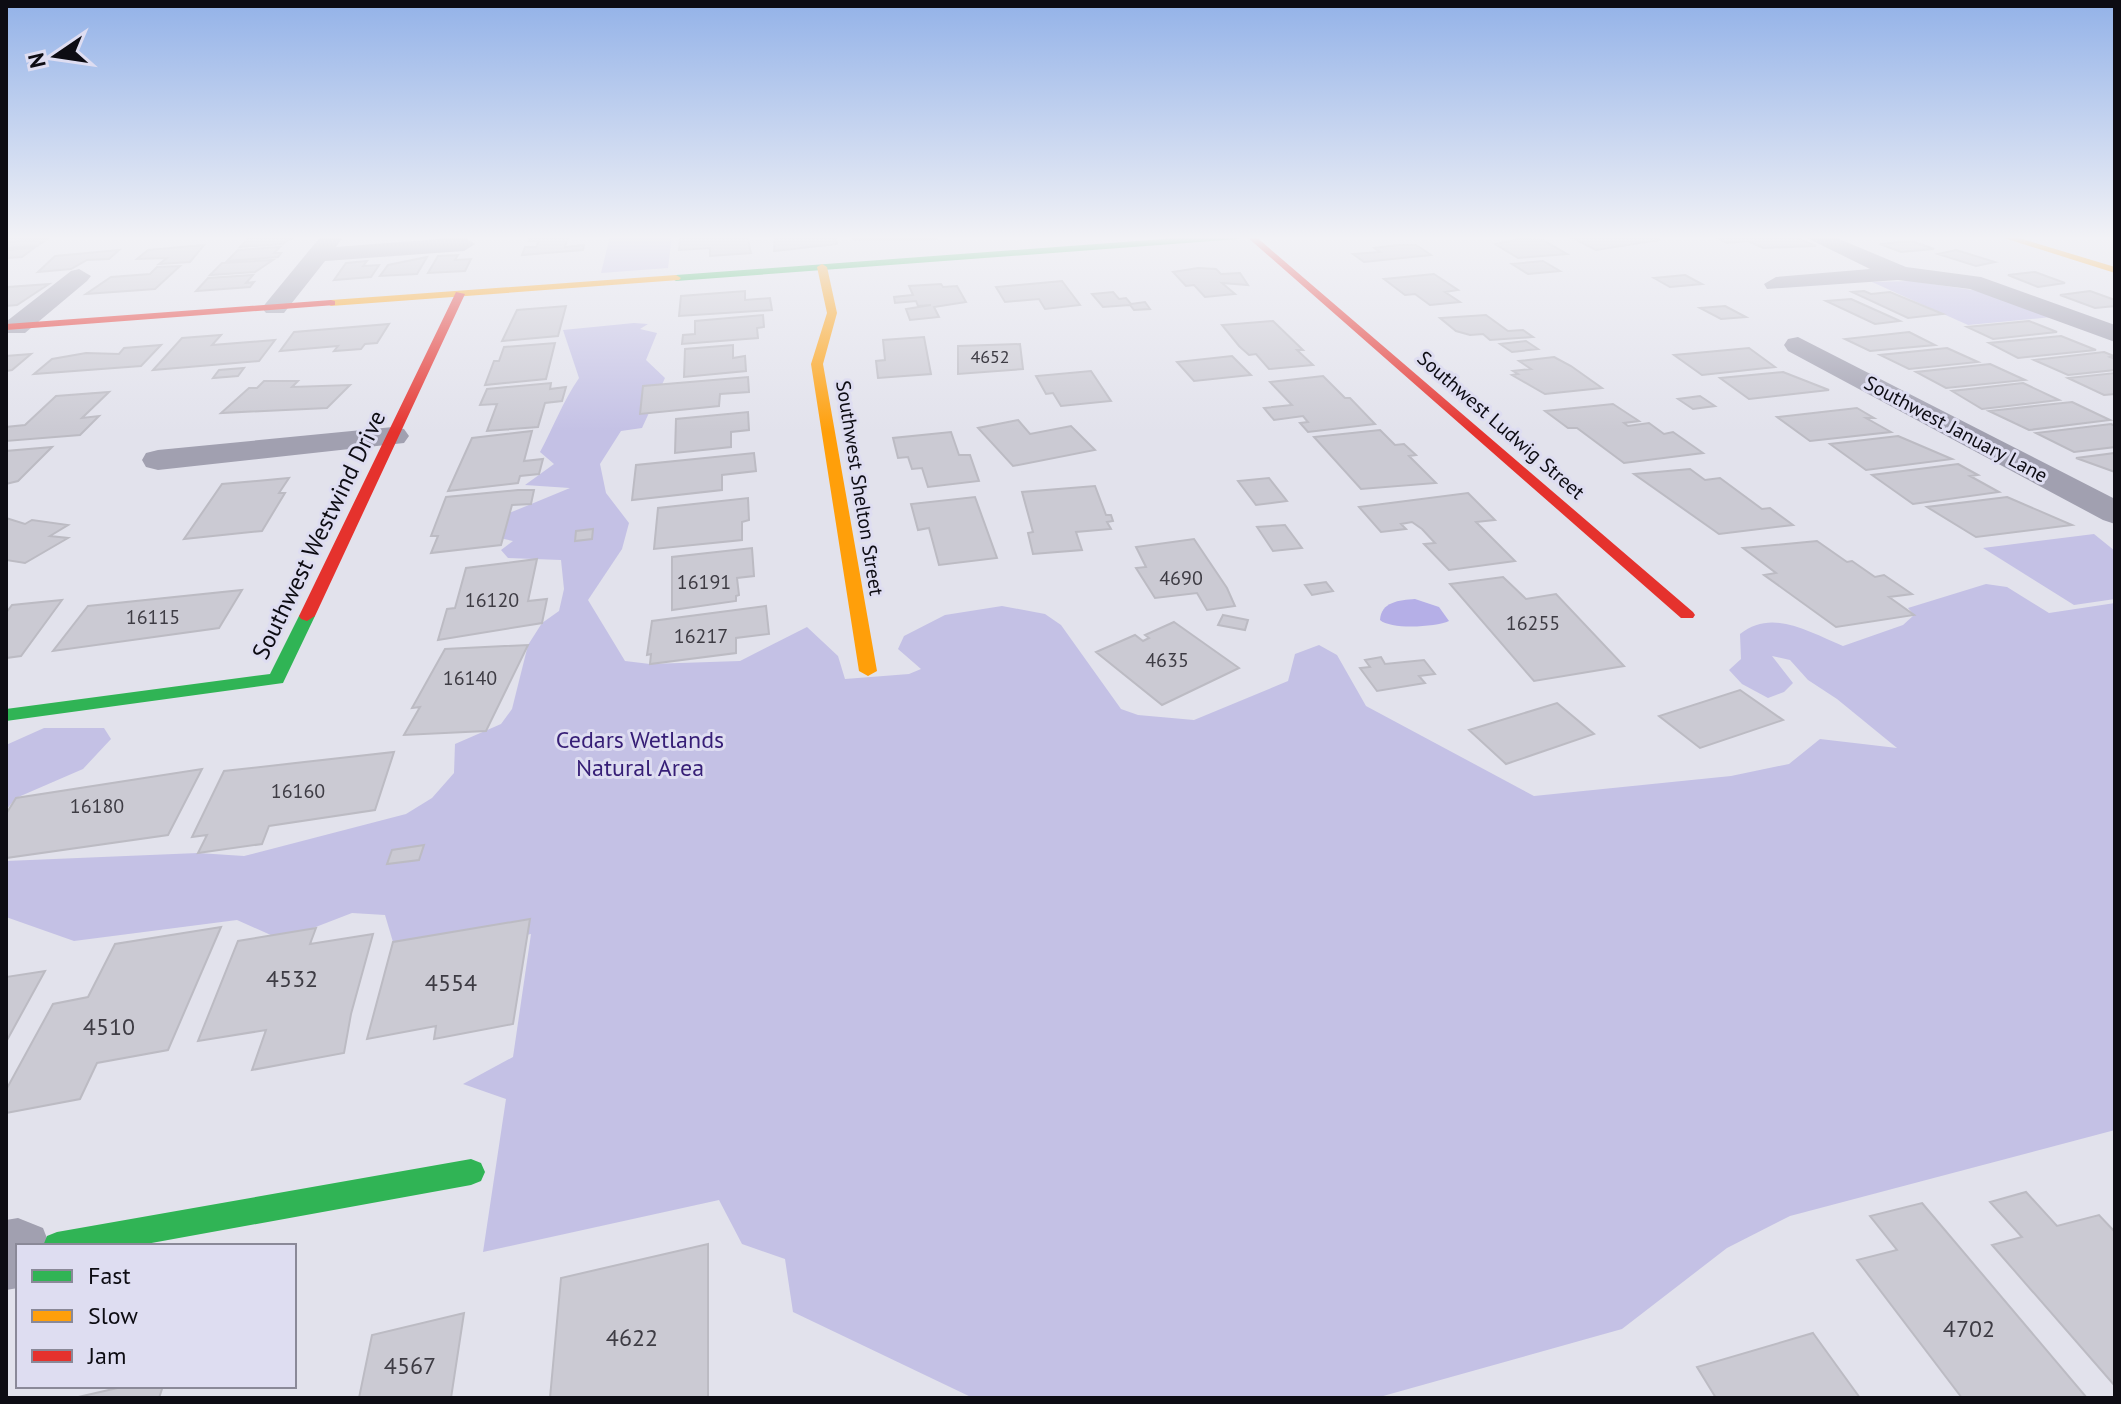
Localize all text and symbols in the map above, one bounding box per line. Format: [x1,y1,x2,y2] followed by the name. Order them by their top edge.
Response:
[16,16,96,96] north arrow
[21,50,52,71] text: N
[970,345,1010,368] house number: 4652
[1412,345,1590,505] street label: Southwest Ludwig Street
[1860,370,2052,488] street label: Southwest January Lane
[830,379,890,598] street label: Southwest Shelton Street
[245,405,392,664] street label: Southwest Westwind Drive
[1159,565,1203,591] house number: 4690
[677,569,731,595] house number: 16191
[465,587,519,613] house number: 16120
[126,604,180,630] house number: 16115
[1506,610,1560,636] house number: 16255
[674,623,728,649] house number: 16217
[1145,647,1189,673] house number: 4635
[443,665,497,691] house number: 16140
[556,724,724,783] park label: Cedars Wetlands Natural Area
[271,778,325,804] house number: 16160
[70,793,124,819] house number: 16180
[266,963,318,994] house number: 4532
[425,967,477,998] house number: 4554
[83,1011,135,1042] house number: 4510
[16,1244,296,1388] legend
[88,1260,131,1291] text: Fast
[88,1300,138,1331] text: Slow
[1943,1313,1995,1344] house number: 4702
[606,1322,658,1353] house number: 4622
[87,1340,126,1371] text: Jam
[384,1350,436,1381] house number: 4567

